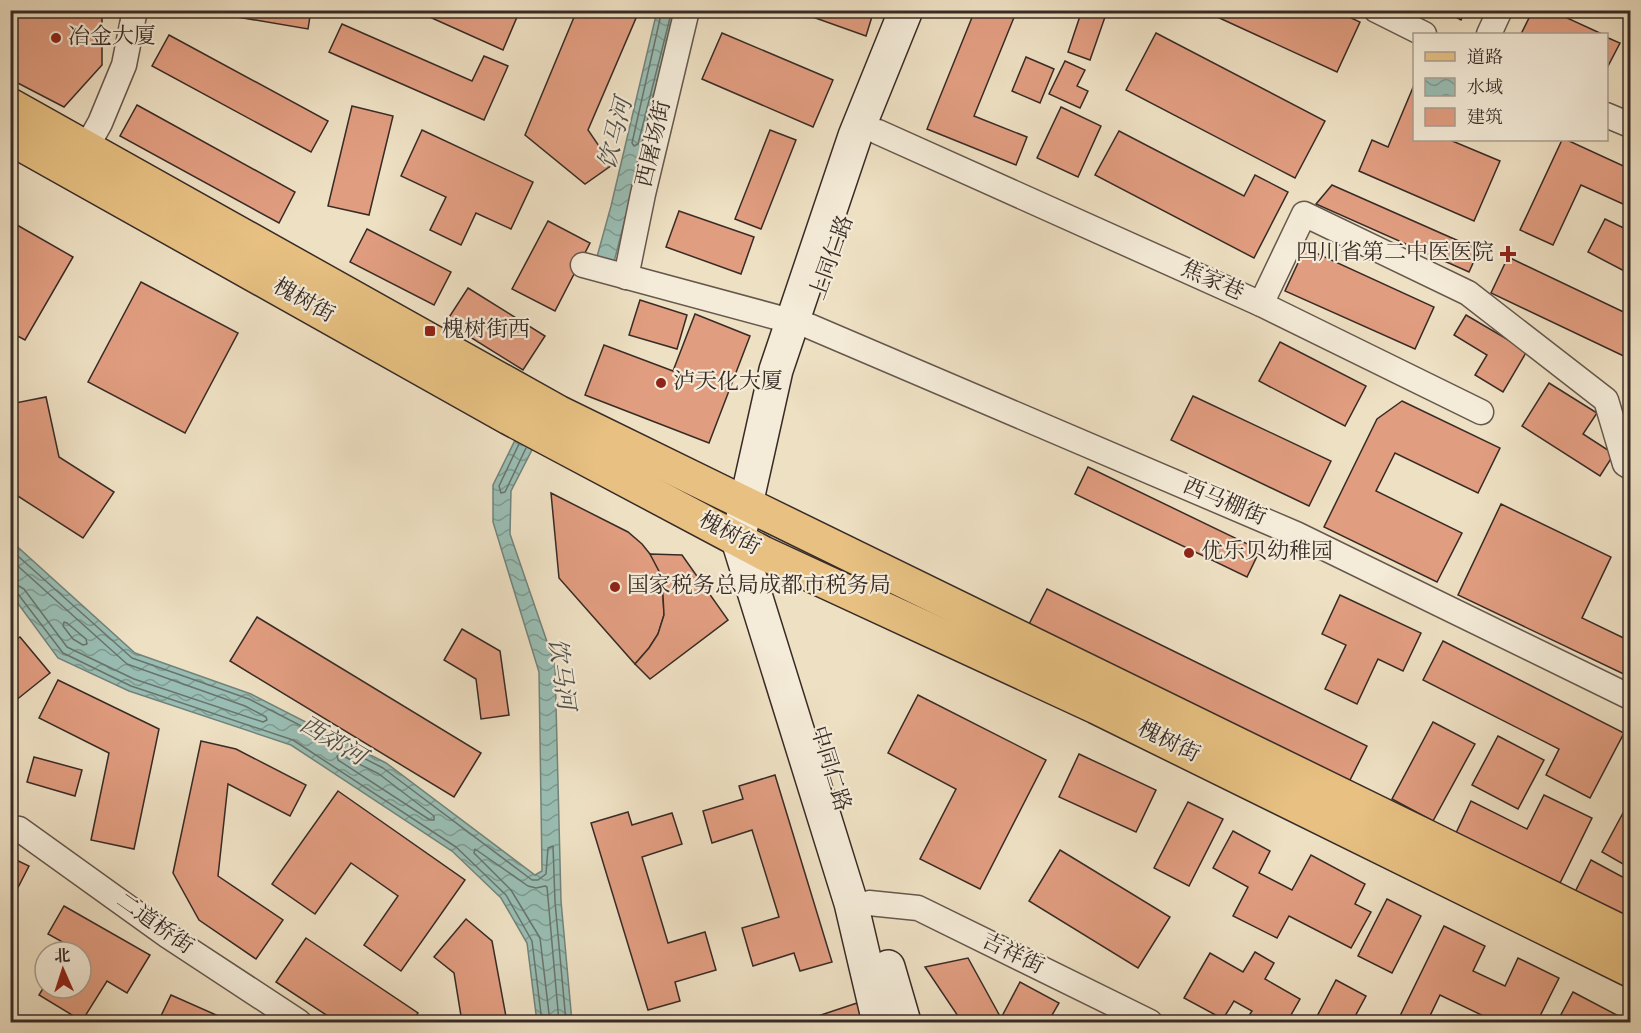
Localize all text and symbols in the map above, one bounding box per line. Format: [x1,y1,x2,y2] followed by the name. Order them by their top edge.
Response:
[68,22,156,54] place label: 冶金大厦
[49,31,63,45] marker: 冶金大厦
[1413,33,1608,141] legend
[1467,46,1503,72] text: 道路
[1467,76,1503,102] text: 水域
[592,91,643,173] water label: 饮马河
[630,98,680,190] street label: 西屠场街
[1467,106,1503,132] text: 建筑
[803,211,863,305] street label: 上同仁路
[1296,238,1494,270] place label: 四川省第二中医医院
[1499,245,1517,263] marker: 四川省第二中医医院
[1175,254,1249,310] street label: 焦家巷
[266,272,340,332] street label: 槐树街
[442,315,530,347] place label: 槐树街西
[423,324,437,338] marker: 槐树街西
[673,367,783,399] place label: 泸天化大厦
[654,376,668,390] marker: 泸天化大厦
[1177,471,1271,535] street label: 西马棚街
[692,505,766,565] street label: 槐树街
[1201,537,1333,569] place label: 优乐贝幼稚园
[1182,546,1196,560] marker: 优乐贝幼稚园
[627,571,891,603] place label: 国家税务总局成都市税务局
[608,580,622,594] marker: 国家税务总局成都市税务局
[538,636,582,716] water label: 饮马河
[292,709,375,777] water label: 西郊河
[1131,714,1205,772] street label: 槐树街
[801,722,857,816] street label: 中同仁路
[109,887,199,963] street label: 二道桥街
[975,926,1049,984] street label: 吉祥街
[33,940,93,1000] north arrow
[54,946,71,969] text: 北

